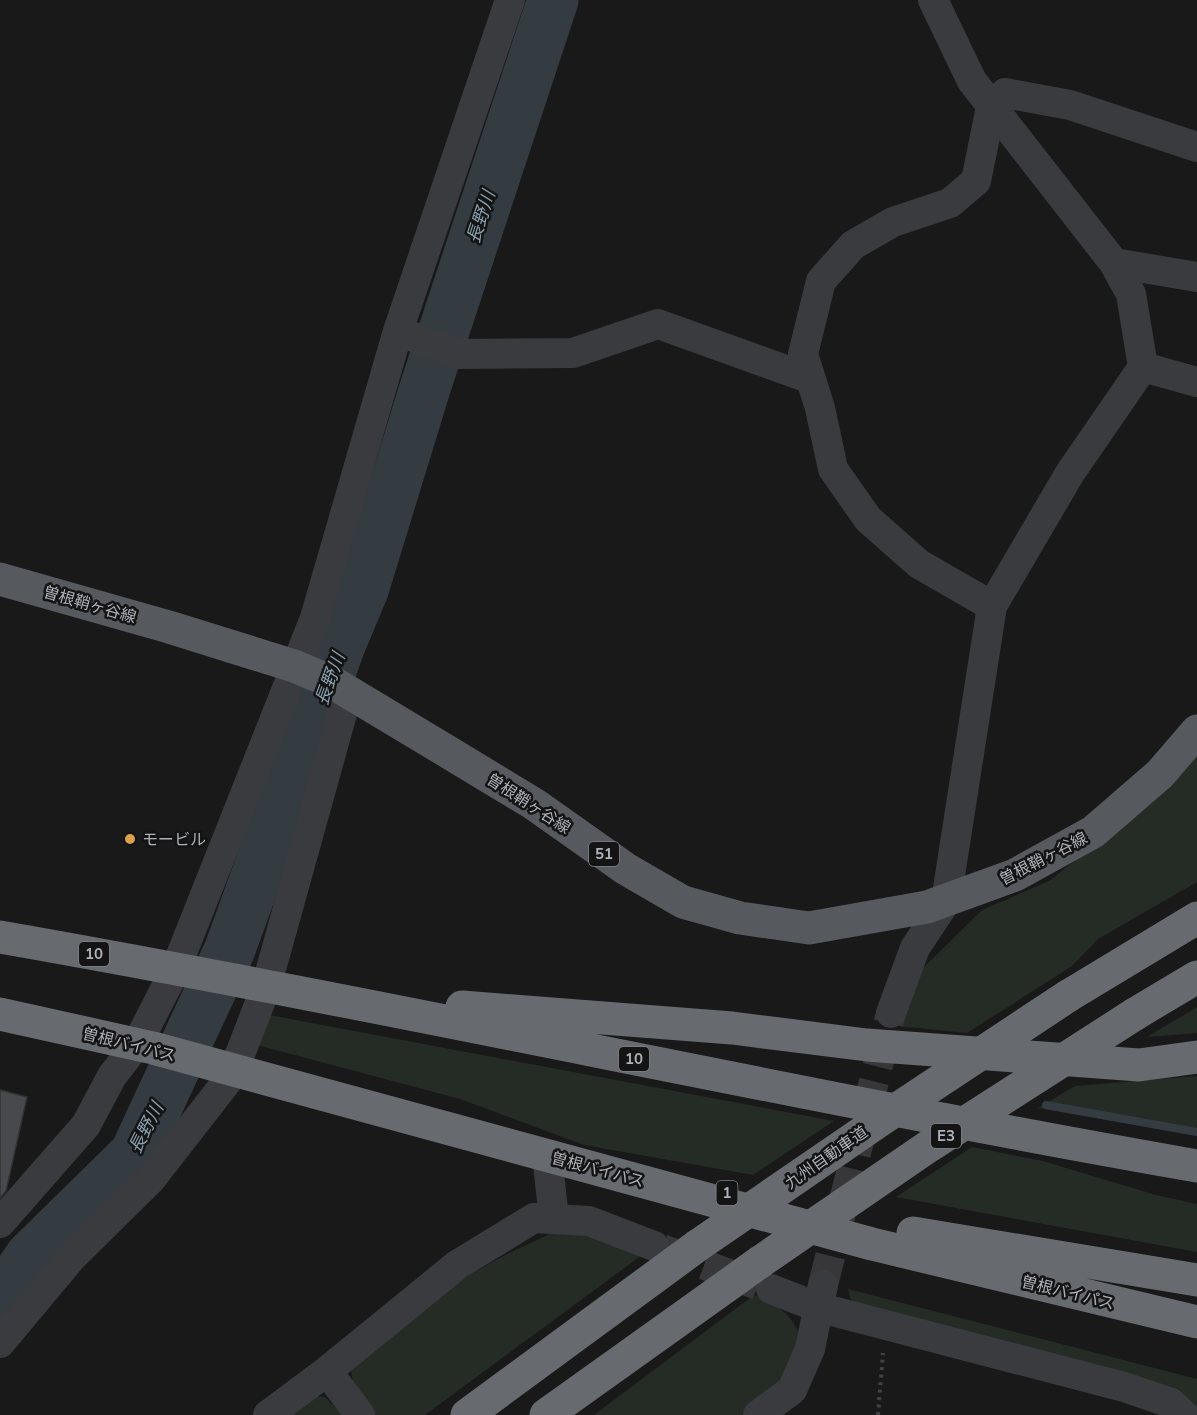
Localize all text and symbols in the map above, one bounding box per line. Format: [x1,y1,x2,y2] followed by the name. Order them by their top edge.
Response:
[461,186,501,246] water label: 長野川
[41,581,139,629] street label: 曽根鞘ヶ谷線
[309,648,351,708] water label: 長野川
[482,768,575,839] street label: 曽根鞘ヶ谷線
[996,827,1091,890] street label: 曽根鞘ヶ谷線
[142,829,206,851] place label: モービル
[123,832,137,846] marker: モービル
[589,842,619,866] road number: 51
[79,942,109,966] road number: 10
[80,1023,178,1067] street label: 曽根バイパス
[619,1047,649,1071] road number: 10
[123,1097,170,1158] water label: 長野川
[781,1121,872,1194] street label: 九州自動車道
[931,1124,961,1148] road number: E3
[549,1147,647,1193] street label: 曽根バイパス
[716,1181,738,1205] road number: 1
[1019,1271,1117,1315] street label: 曽根バイパス

